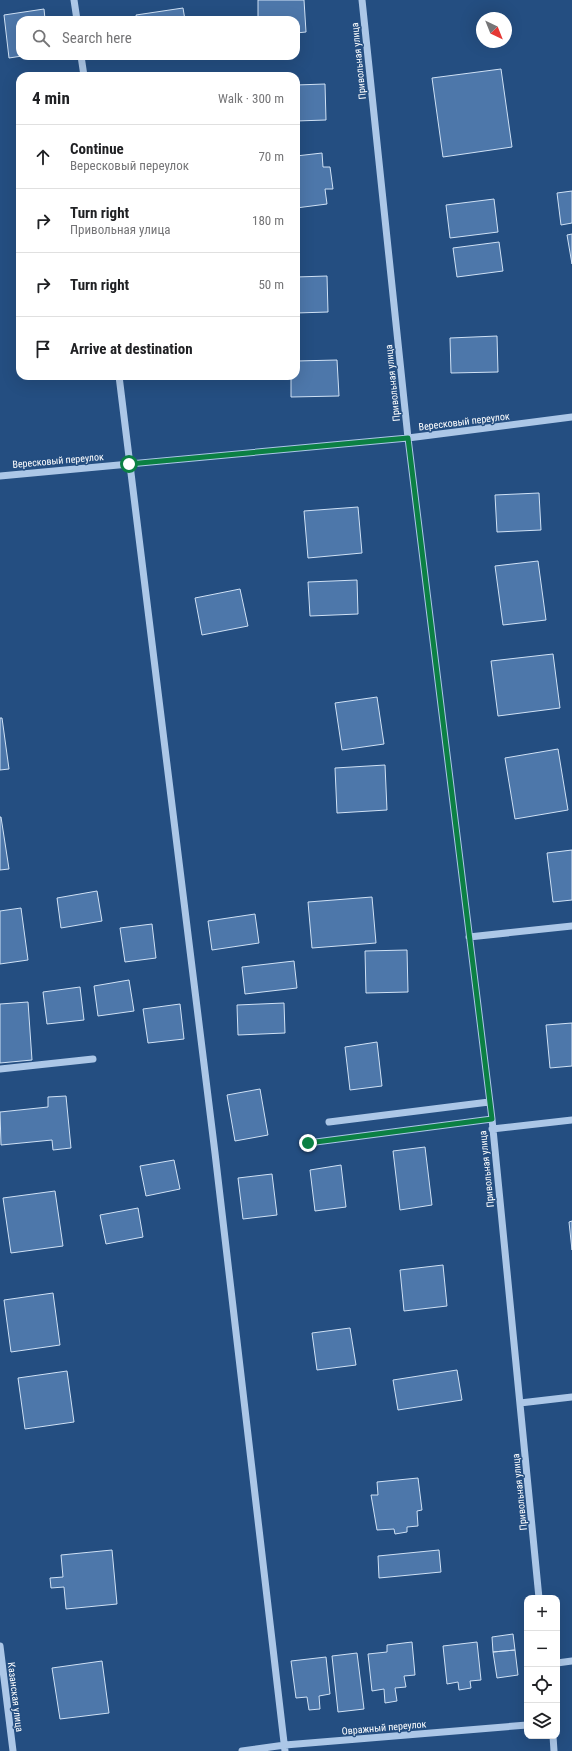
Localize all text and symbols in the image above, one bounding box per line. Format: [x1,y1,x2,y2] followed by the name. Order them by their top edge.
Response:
[476,12,512,48] north arrow
[16,16,300,60] search box
[349,22,368,100] street label: Привольная улица
[30,27,52,49] icon: search
[62,29,132,47] text: Search here
[32,88,70,108] text: 4 min
[218,91,284,106] text: Walk · 300 m
[70,140,124,158] text: Continue
[32,146,54,168] icon: ahead
[258,149,284,164] text: 70 m
[70,158,189,173] text: Вересковый переулок
[70,204,129,222] text: Turn right
[32,210,54,232] icon: right
[252,213,284,228] text: 180 m
[70,222,170,237] text: Привольная улица
[32,274,54,296] icon: right
[70,276,129,294] text: Turn right
[258,277,284,292] text: 50 m
[32,338,54,360] icon: arrive
[70,340,193,358] text: Arrive at destination
[383,344,402,422] street label: Привольная улица
[418,410,510,433] street label: Вересковый переулок
[12,451,104,470] street label: Вересковый переулок
[120,455,138,473] route start
[477,1130,496,1208] street label: Привольная улица
[299,1134,317,1152] route end
[510,1453,529,1531] street label: Привольная улица
[524,1595,560,1739] map controls
[524,1595,560,1631] button: +
[524,1631,560,1667] button: −
[6,1662,25,1733] street label: Казанская улица
[524,1667,560,1703] button: locate
[524,1703,560,1739] button: layers
[341,1718,427,1737] street label: Овражный переулок

